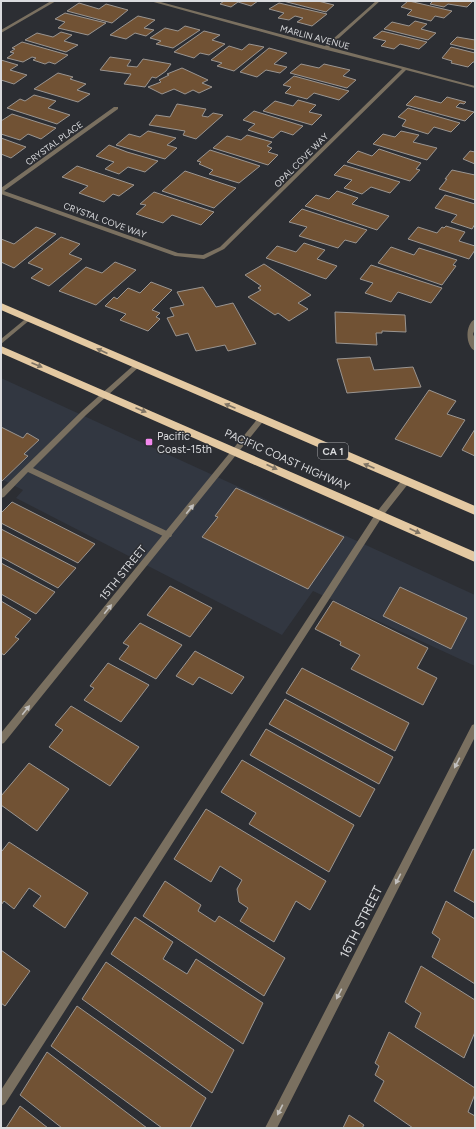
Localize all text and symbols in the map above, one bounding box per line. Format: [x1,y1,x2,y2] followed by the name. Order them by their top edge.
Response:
[279,22,351,52] street label: MARLIN AVENUE
[23,119,85,167] street label: CRYSTAL PLACE
[272,130,331,189] street label: OPAL COVE WAY
[62,200,148,240] street label: CRYSTAL COVE WAY
[95,347,107,353] one-way arrow
[31,362,43,368] one-way arrow
[224,403,235,409] one-way arrow
[136,407,147,413] one-way arrow
[222,426,352,494] street label: PACIFIC COAST HIGHWAY
[157,430,212,456] place label: Pacific Coast-15th
[144,437,154,447] marker: Pacific Coast-15th
[318,443,348,459] road number: CA 1
[363,463,375,469] one-way arrow
[267,464,278,470] one-way arrow
[186,503,194,514] one-way arrow
[409,528,420,534] one-way arrow
[97,543,149,603] street label: 15TH STREET
[103,604,112,615] one-way arrow
[21,705,30,715] one-way arrow
[454,757,460,768] one-way arrow
[395,873,401,884] one-way arrow
[336,883,386,960] street label: 16TH STREET
[336,989,342,1000] one-way arrow
[277,1104,283,1116] one-way arrow

